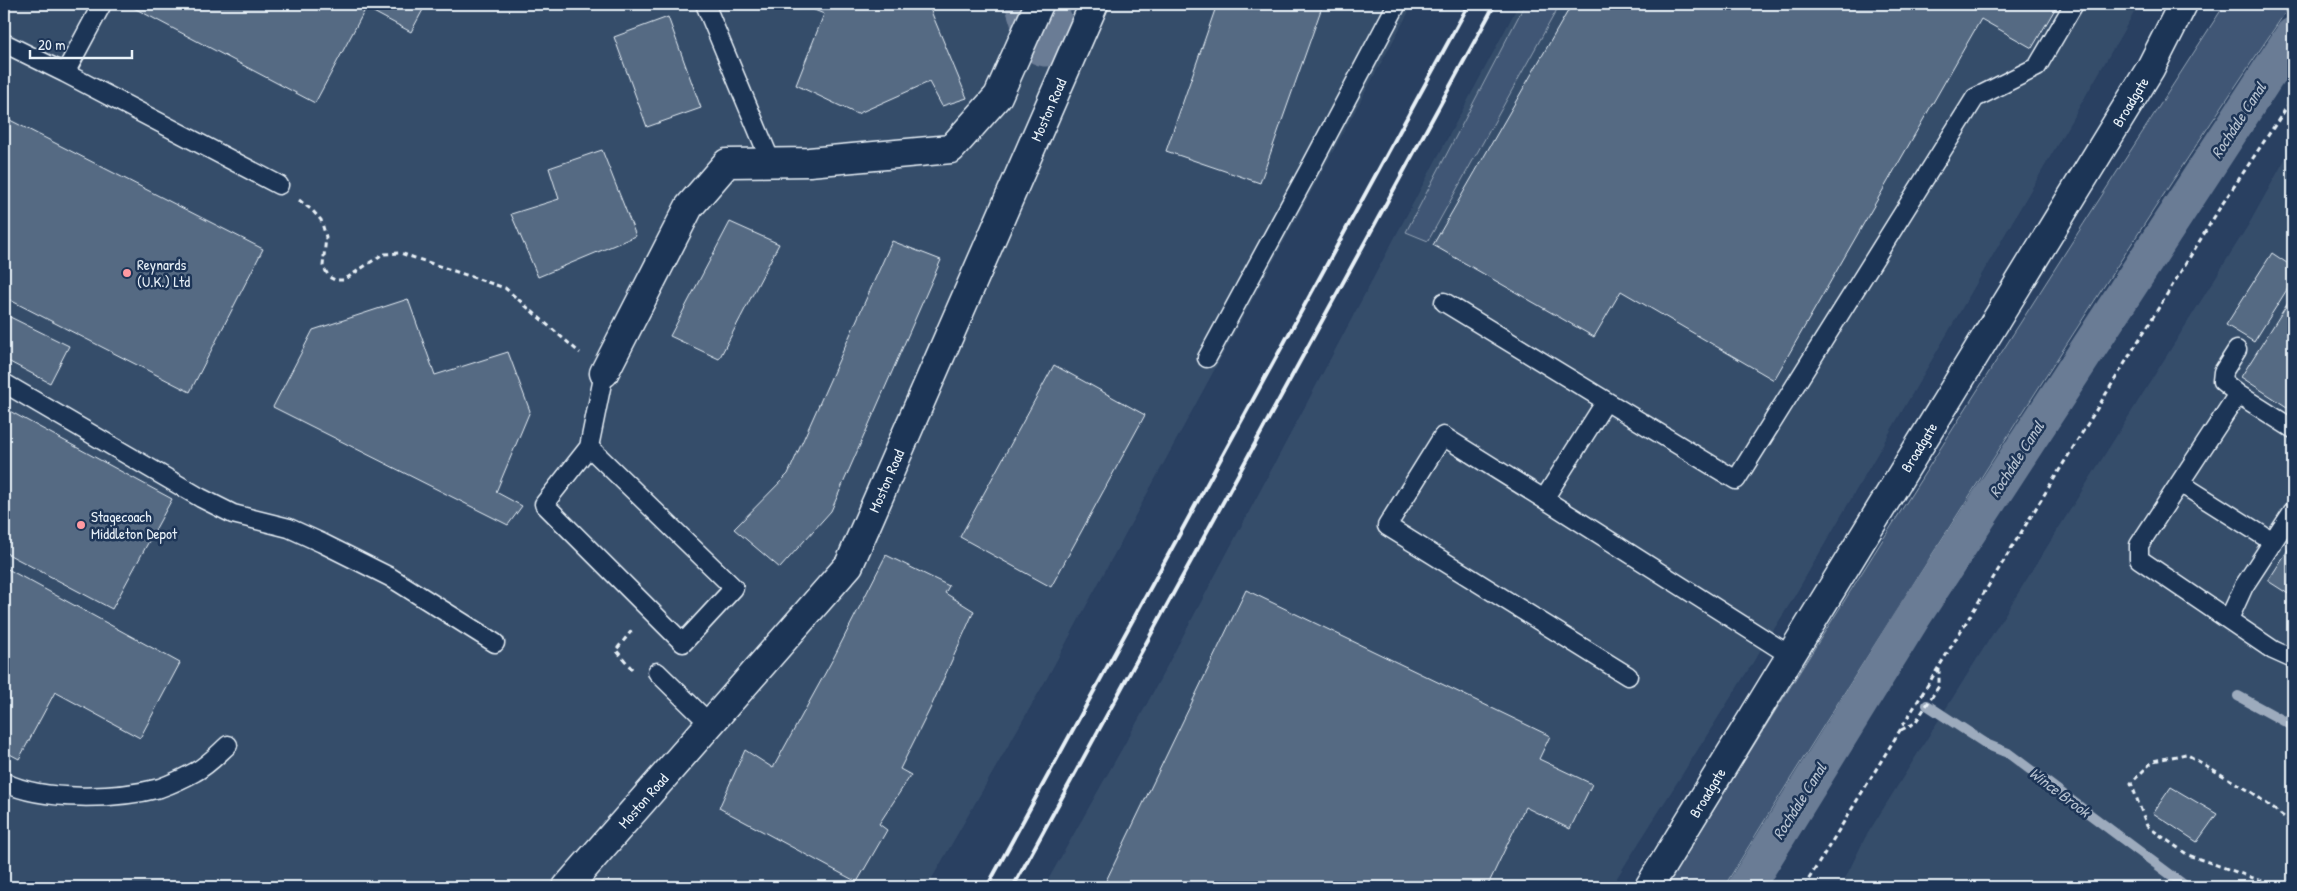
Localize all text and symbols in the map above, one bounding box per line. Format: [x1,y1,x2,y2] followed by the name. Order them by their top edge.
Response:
[30,28,132,60] scale bar
[38,34,65,55] text: 20 m
[2107,73,2153,131] street label: Broadgate
[1025,75,1071,144] street label: Moston Road
[2205,77,2271,162] water label: Rochdale Canal
[137,254,190,292] place label: Reynards (U.K.) Ltd
[121,267,133,279] marker: Reynards (U.K.) Ltd
[1983,416,2049,501] water label: Rochdale Canal
[1895,418,1942,476] street label: Broadgate
[863,446,909,516] street label: Moston Road
[91,506,178,544] place label: Stagecoach Middleton Depot
[75,519,87,531] marker: Stagecoach Middleton Depot
[1767,758,1832,843] water label: Rochdale Canal
[2025,762,2096,823] water label: Wince Brook
[1684,763,1730,821] street label: Broadgate
[613,768,673,833] street label: Moston Road

